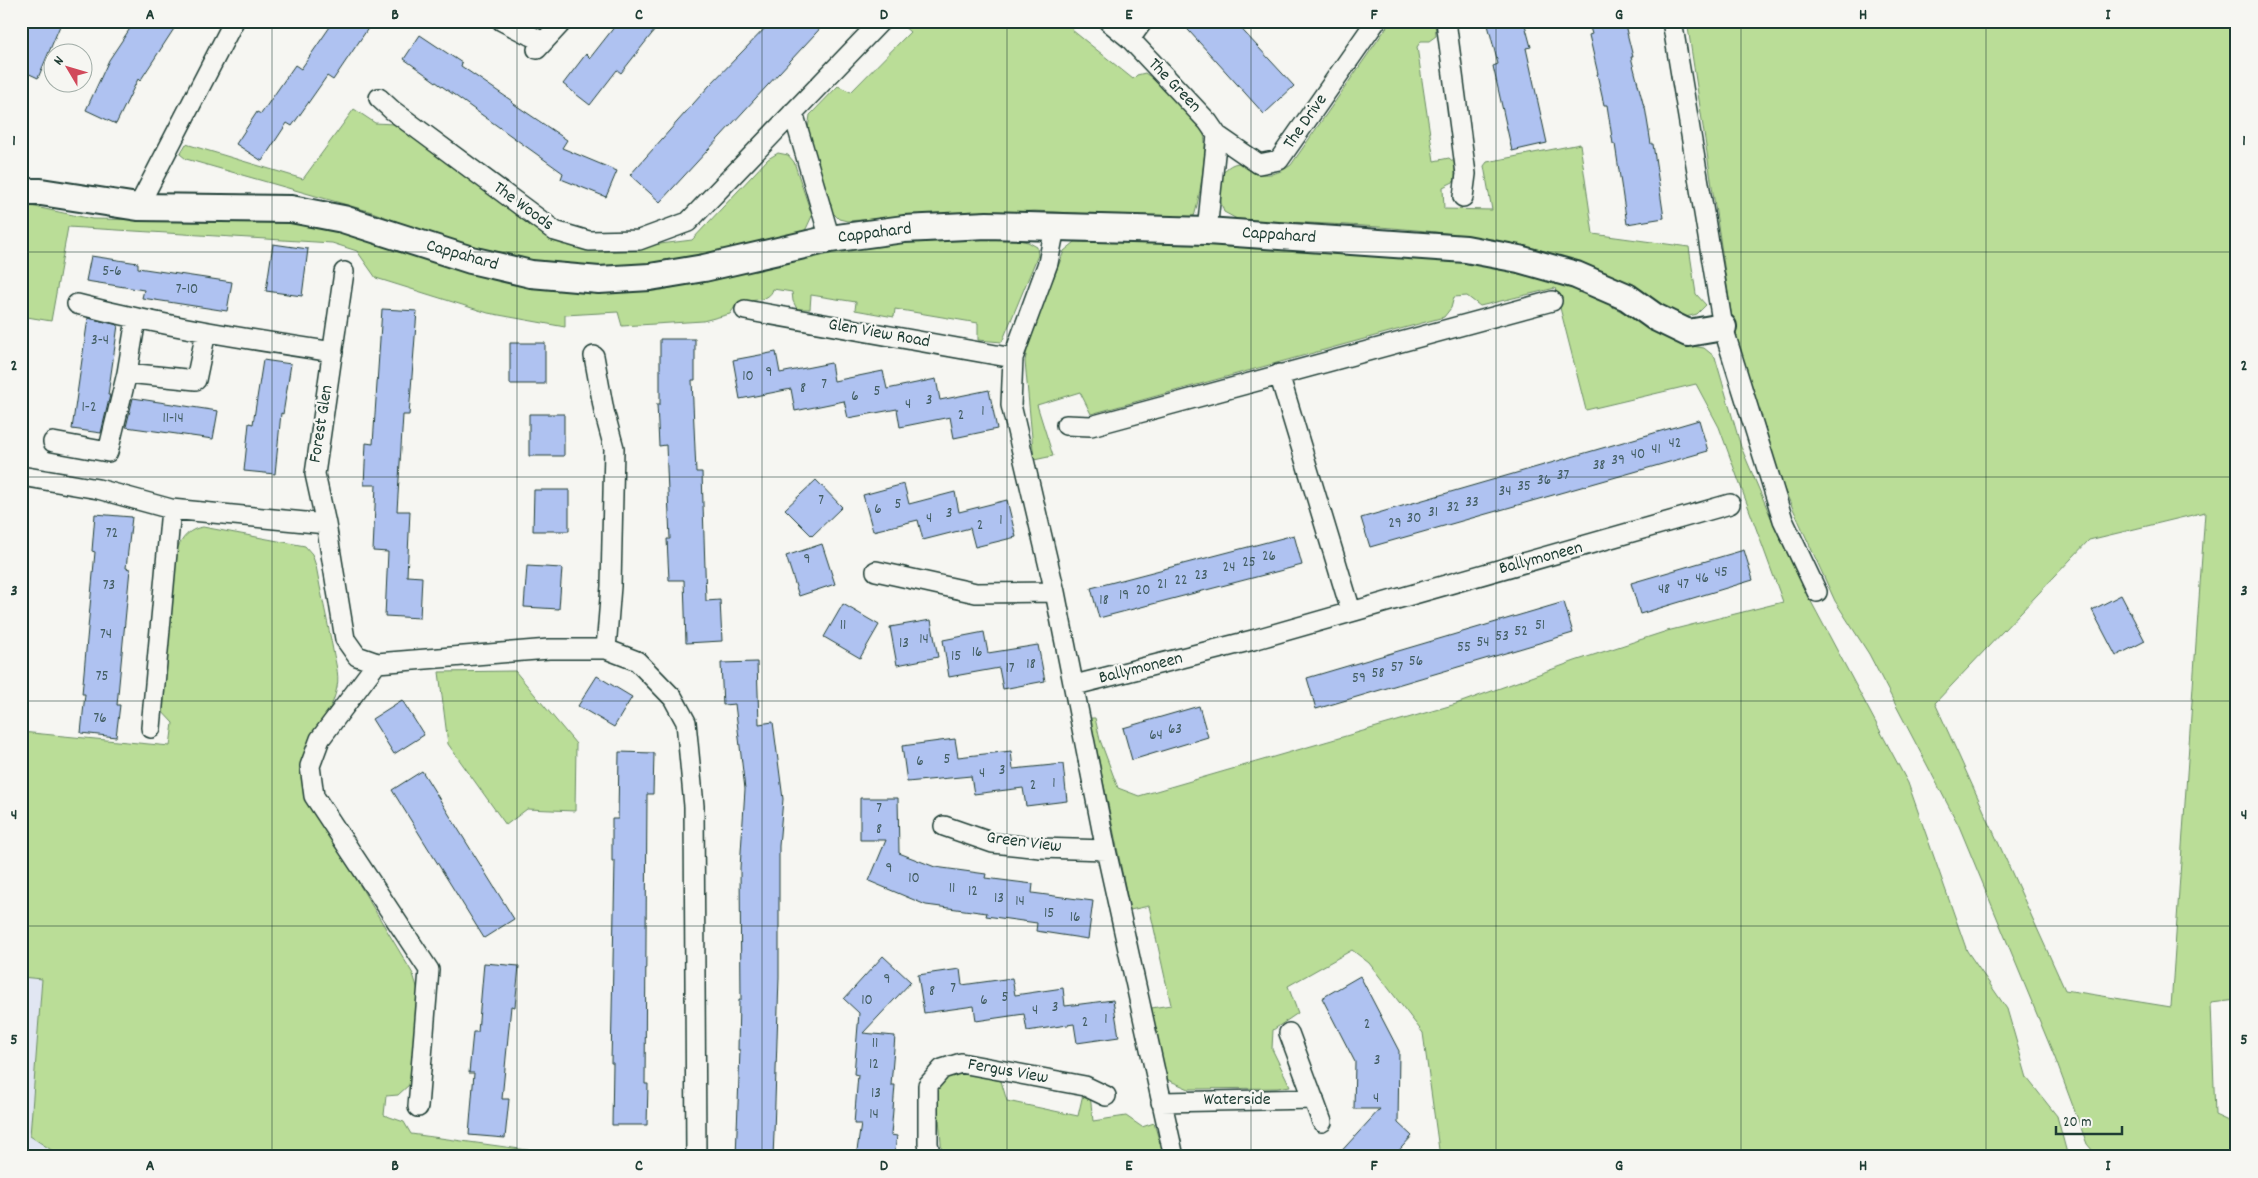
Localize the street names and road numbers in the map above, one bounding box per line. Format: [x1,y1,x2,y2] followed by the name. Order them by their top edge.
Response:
[1142,53,1206,119] street label: The Green
[1278,89,1334,155] street label: The Drive
[487,176,559,238] street label: The Woods
[837,217,913,251] street label: Cappahard
[1241,221,1317,251] street label: Cappahard
[423,234,501,278] street label: Cappahard
[826,313,932,355] street label: Glen View Road
[304,383,340,465] street label: Forest Glen
[1496,536,1586,582] street label: Ballymoneen
[1096,647,1186,691] street label: Ballymoneen
[985,826,1063,860] street label: Green View
[966,1053,1050,1091] street label: Fergus View
[1203,1088,1271,1113] street label: Waterside

